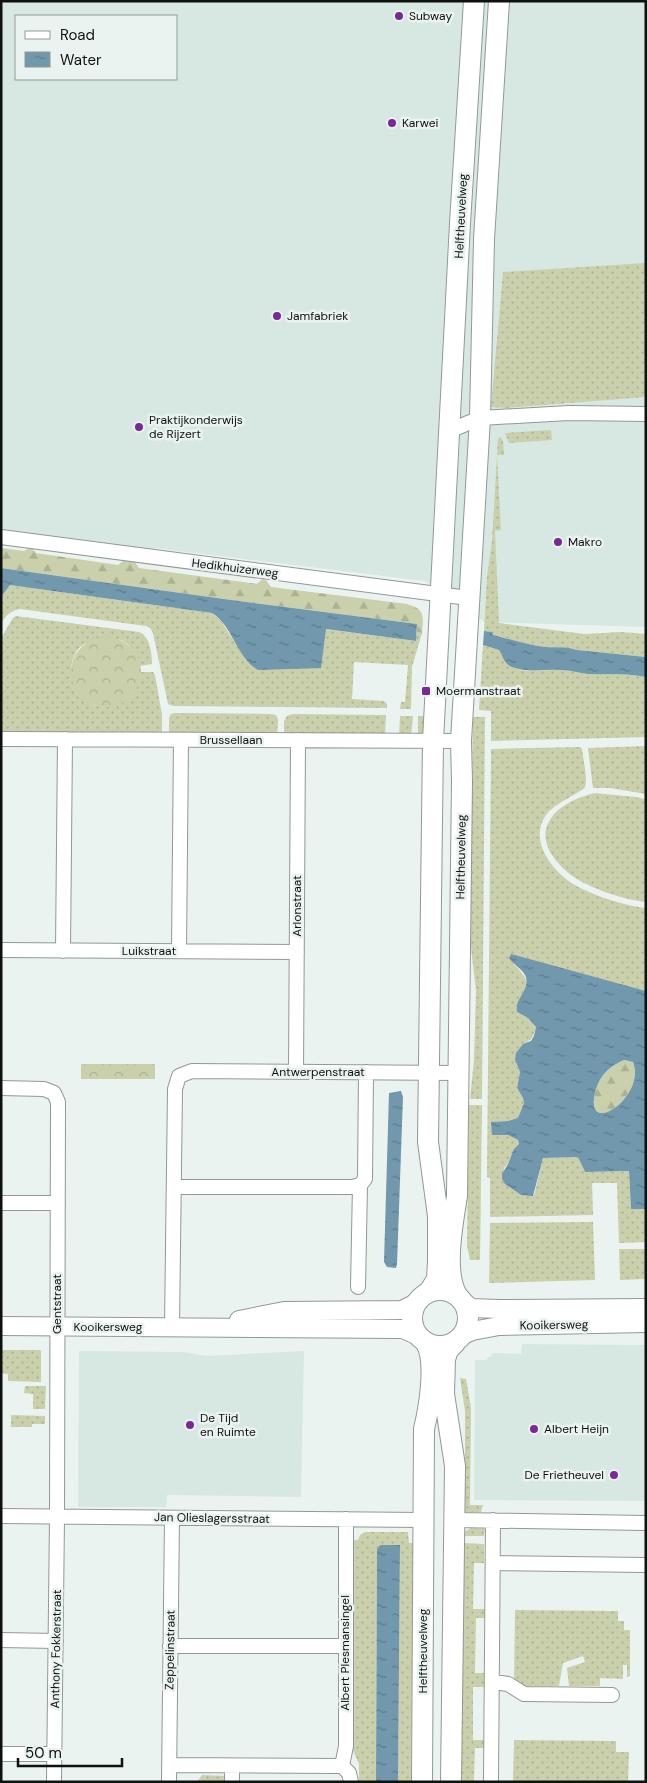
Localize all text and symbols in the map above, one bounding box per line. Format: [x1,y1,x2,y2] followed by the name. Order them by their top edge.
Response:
[409,8,452,24] place label: Subway
[393,10,405,22] marker: Subway
[15,15,178,80] legend
[60,25,95,45] text: Road
[60,50,102,70] text: Water
[402,115,438,131] place label: Karwei
[386,117,398,129] marker: Karwei
[451,173,471,259] street label: Helftheuvelweg
[287,308,348,324] place label: Jamfabriek
[271,310,283,322] marker: Jamfabriek
[149,412,243,442] place label: Praktijkonderwijs de Rijzert
[133,421,145,433] marker: Praktijkonderwijs de Rijzert
[568,534,602,550] place label: Makro
[552,536,564,548] marker: Makro
[191,555,280,581] street label: Hedikhuizerweg
[436,683,521,699] place label: Moermanstraat
[420,685,432,697] marker: Moermanstraat
[200,732,262,748] street label: Brussellaan
[452,814,470,900] street label: Helftheuvelweg
[289,875,305,937] street label: Arlonstraat
[122,943,176,959] street label: Luikstraat
[271,1064,365,1080] street label: Antwerpenstraat
[49,1274,65,1334] street label: Gentstraat
[519,1316,589,1334] street label: Kooikersweg
[74,1319,143,1335] street label: Kooikersweg
[200,1410,256,1440] place label: De Tijd en Ruimte
[184,1419,196,1431] marker: De Tijd en Ruimte
[544,1421,609,1437] place label: Albert Heijn
[528,1423,540,1435] marker: Albert Heijn
[525,1467,604,1483] place label: De Frietheuvel
[608,1469,620,1481] marker: De Frietheuvel
[154,1509,270,1527] street label: Jan Olieslagersstraat
[47,1589,65,1709] street label: Anthony Fokkerstraat
[337,1595,353,1711] street label: Albert Plesmansingel
[415,1608,431,1693] street label: Helftheuvelweg
[161,1610,179,1690] street label: Zeppelinstraat
[18,1736,121,1768] scale bar
[25,1743,62,1763] text: 50 m

